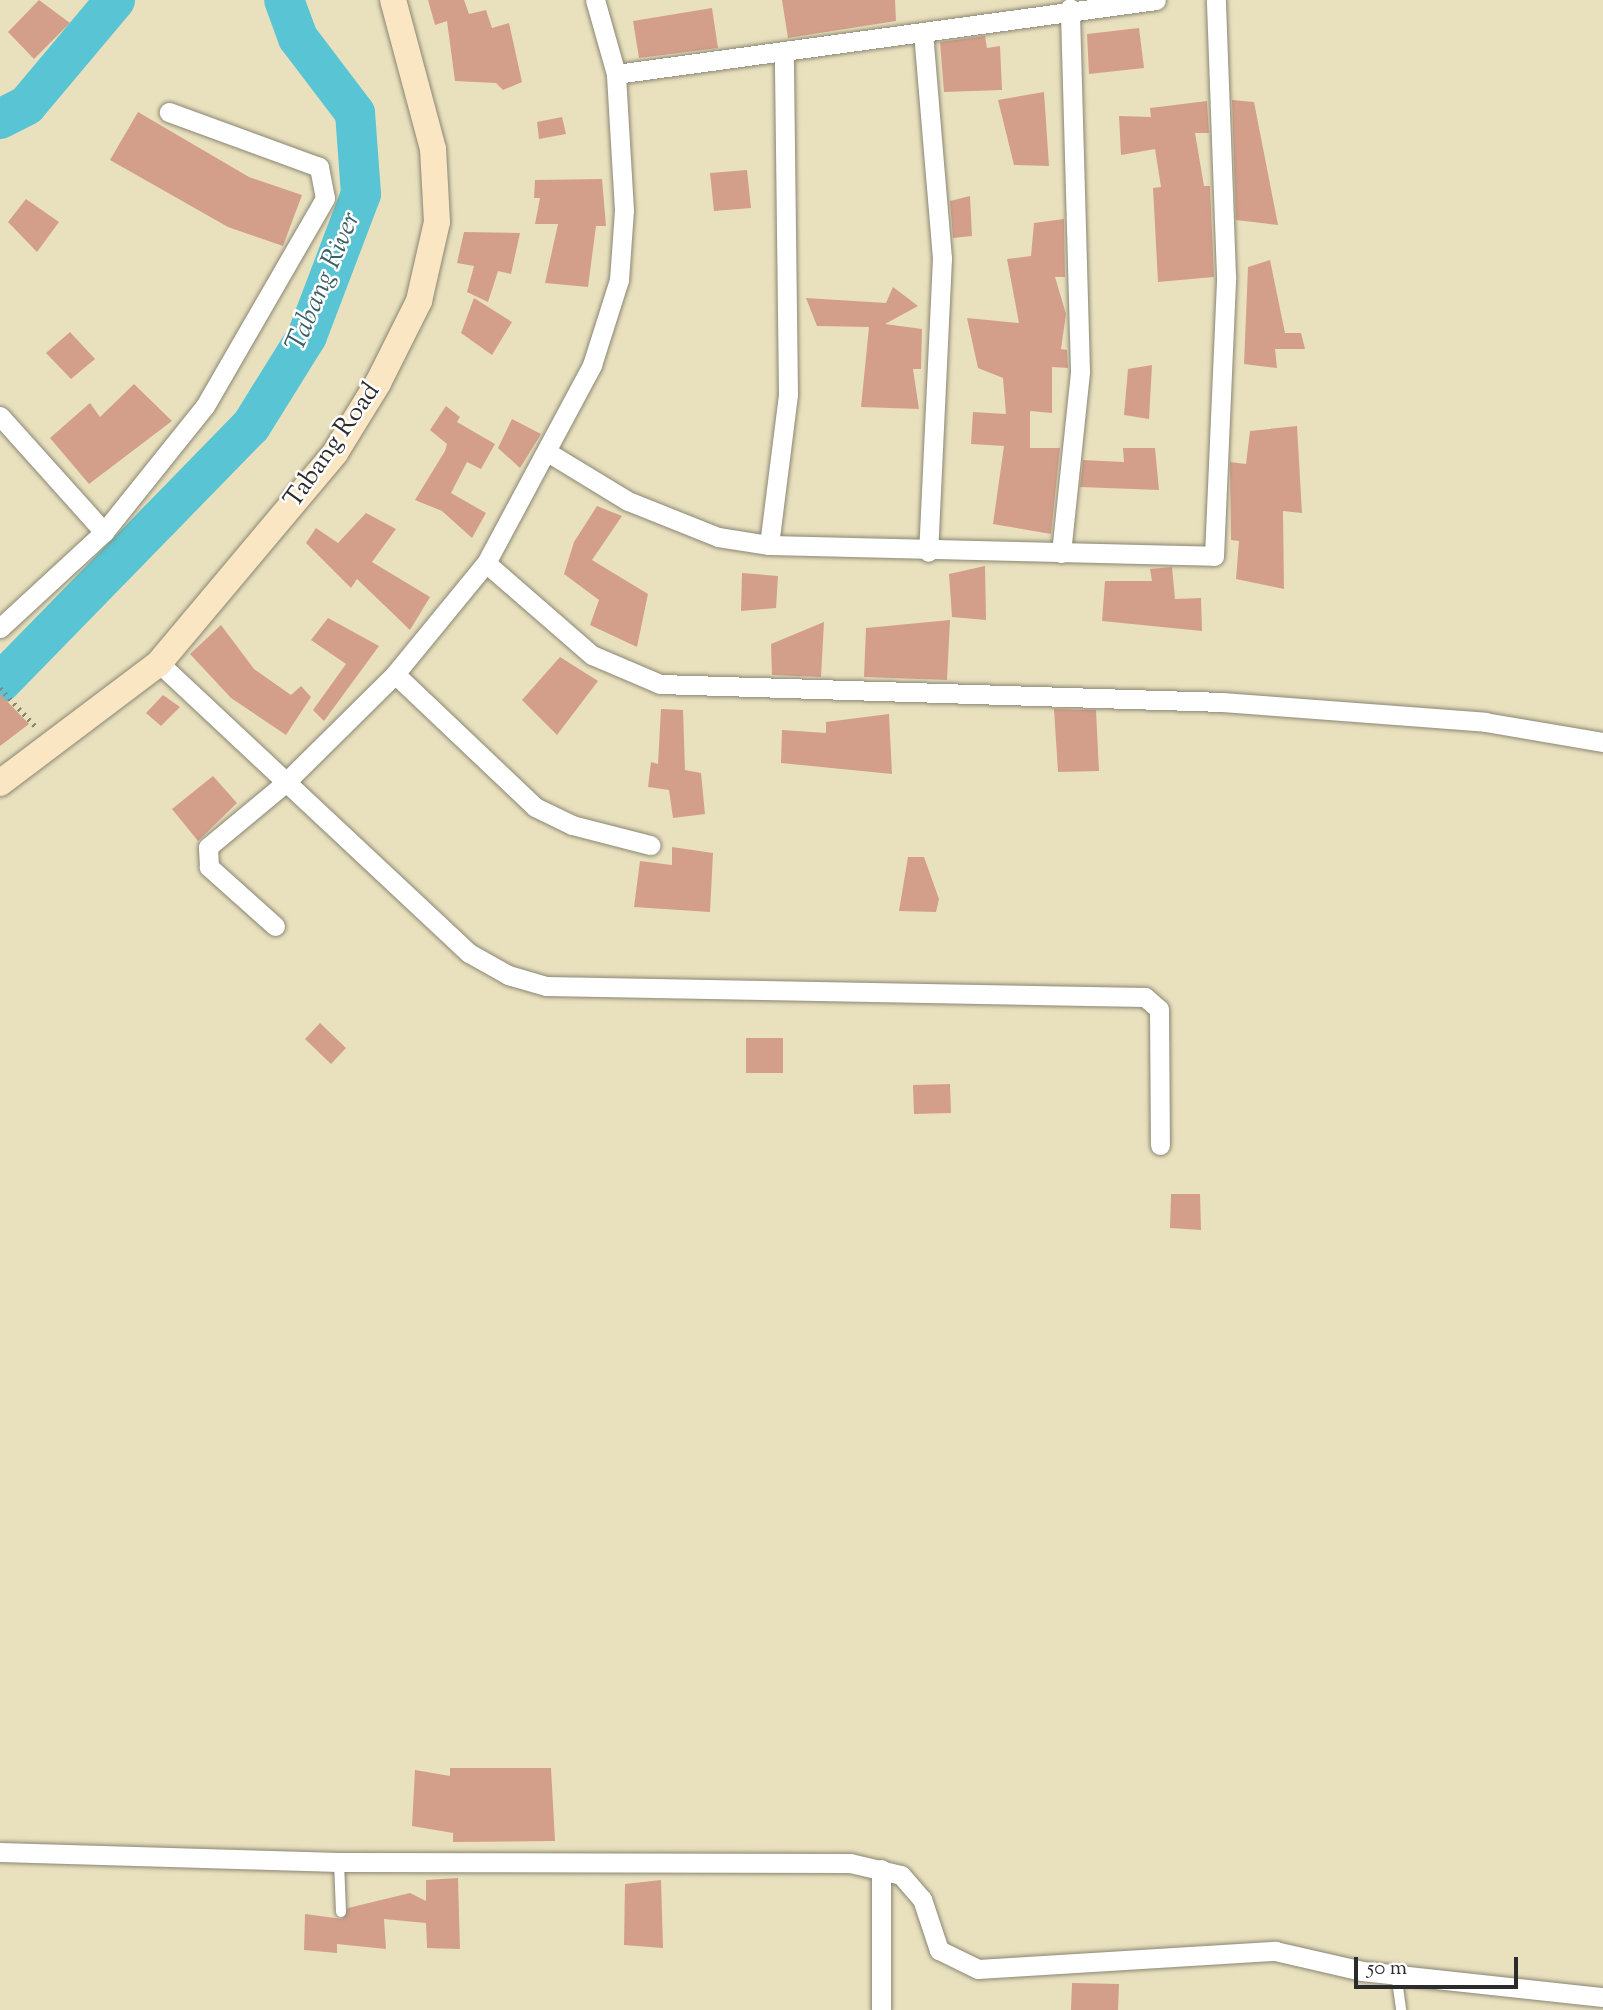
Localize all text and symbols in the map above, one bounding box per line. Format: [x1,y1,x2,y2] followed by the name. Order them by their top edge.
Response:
[280,207,368,357] water label: Tabang River
[278,377,388,515] street label: Tabang Road
[1358,1944,1522,1988] scale bar
[1367,1954,1407,1984] text: 50 m

